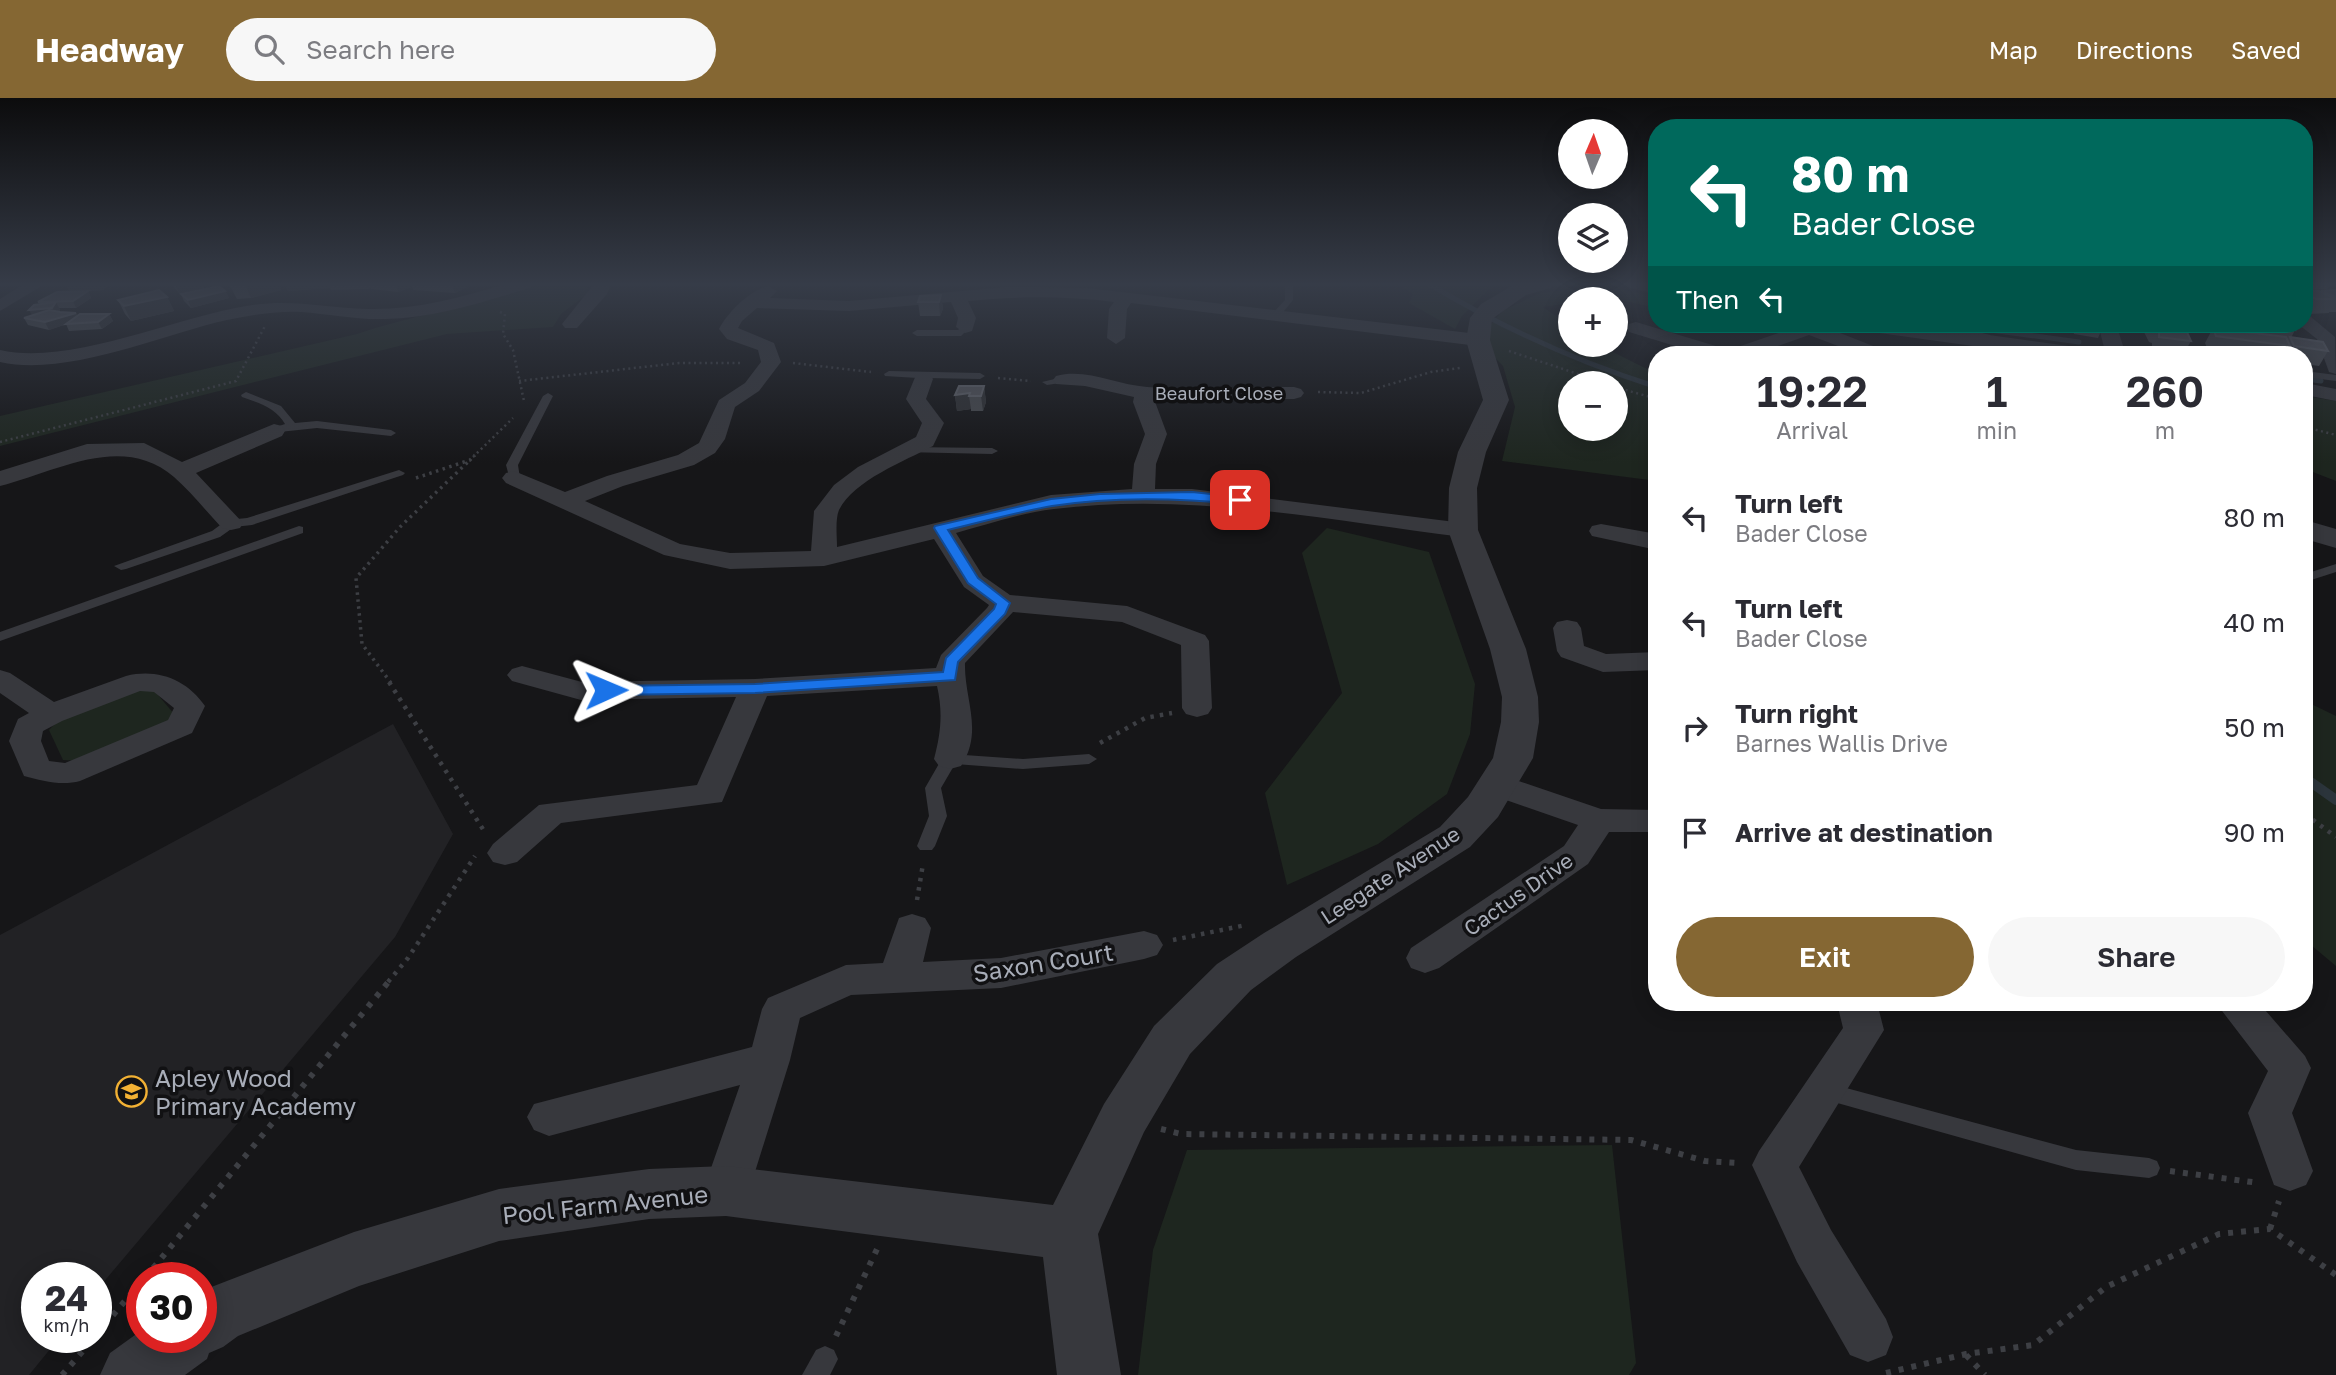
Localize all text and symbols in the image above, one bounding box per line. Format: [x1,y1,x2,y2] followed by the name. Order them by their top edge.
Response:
[226,18,716,81] search box
[35,30,184,69] text: Headway
[250,30,288,68] icon: search
[306,34,455,65] text: Search here
[1989,35,2038,64] text: Map
[2076,35,2193,64] text: Directions
[2231,35,2301,64] text: Saved
[1558,119,1628,189] north arrow
[1558,119,1628,441] map controls
[1791,144,1909,203] text: 80 m
[1676,147,1767,238] icon: left
[1558,203,1628,273] button: layers
[1791,204,1976,242] text: Bader Close
[1753,280,1791,318] icon: left
[1676,284,1739,315] text: Then
[1558,287,1628,357] button: +
[1757,366,1868,416] text: 19:22
[1986,366,2007,416] text: 1
[2126,366,2204,416] text: 260
[1558,371,1628,441] button: −
[1155,382,1283,404] street label: Beaufort Close
[1776,416,1848,444] text: Arrival
[1976,416,2017,444] text: min
[2155,416,2175,444] text: m
[1210,470,1270,530] pin
[1221,481,1259,519] icon: arrive
[1735,488,1843,519] text: Turn left
[1676,499,1714,537] icon: left
[2224,502,2285,533] text: 80 m
[1735,519,1868,547] text: Bader Close
[1735,593,1843,624] text: Turn left
[1676,604,1714,642] icon: left
[2224,607,2285,638] text: 40 m
[1735,624,1868,652] text: Bader Close
[569,653,643,727] position arrow
[1735,698,1858,729] text: Turn right
[1676,709,1714,747] icon: right
[2224,712,2285,743] text: 50 m
[1735,729,1948,757] text: Barnes Wallis Drive
[1676,814,1714,852] icon: arrive
[1735,817,1993,848] text: Arrive at destination
[2224,817,2285,848] text: 90 m
[1316,820,1464,930] street label: Leegate Avenue
[1458,847,1578,941] street label: Cactus Drive
[1676,917,1974,997] button: Exit
[1988,917,2285,997] button: Share
[971,937,1115,987] street label: Saxon Court
[155,1063,356,1120] place label: Apley Wood Primary Academy
[115,1074,149,1108] school or university icon: Apley Wood Primary Academy
[501,1179,709,1229] street label: Pool Farm Avenue
[126,1262,217,1353] speed limit sign: 30
[45,1277,88,1319] text: 24
[44,1314,89,1336] text: km/h

